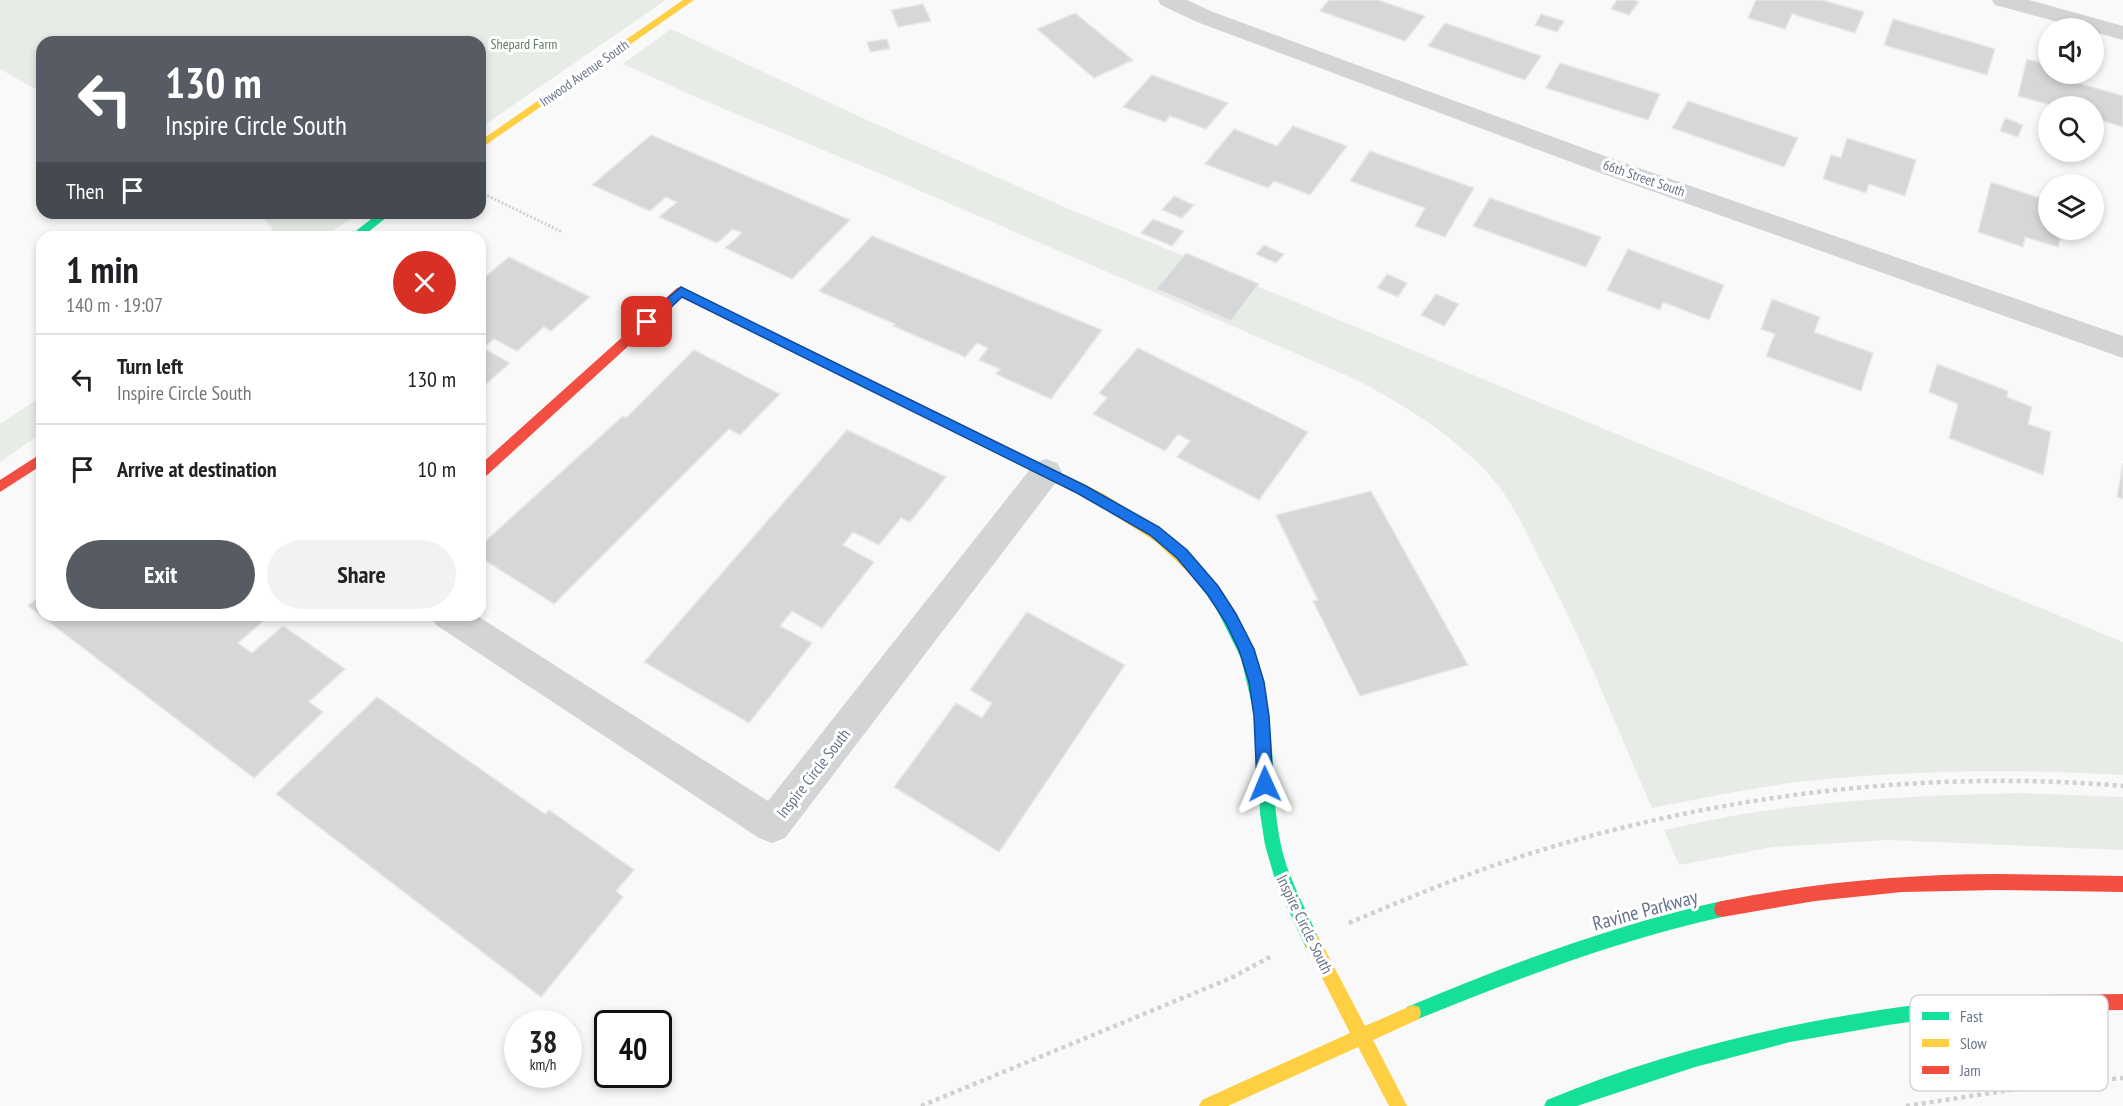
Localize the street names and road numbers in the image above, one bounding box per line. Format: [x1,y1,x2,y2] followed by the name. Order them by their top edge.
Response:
[536,36,632,110] street label: Inwood Avenue South
[1601,156,1687,200] street label: 66th Street South
[772,724,854,822] street label: Inspire Circle South
[1272,871,1338,977] street label: Inspire Circle South
[1589,883,1701,937] street label: Ravine Parkway

